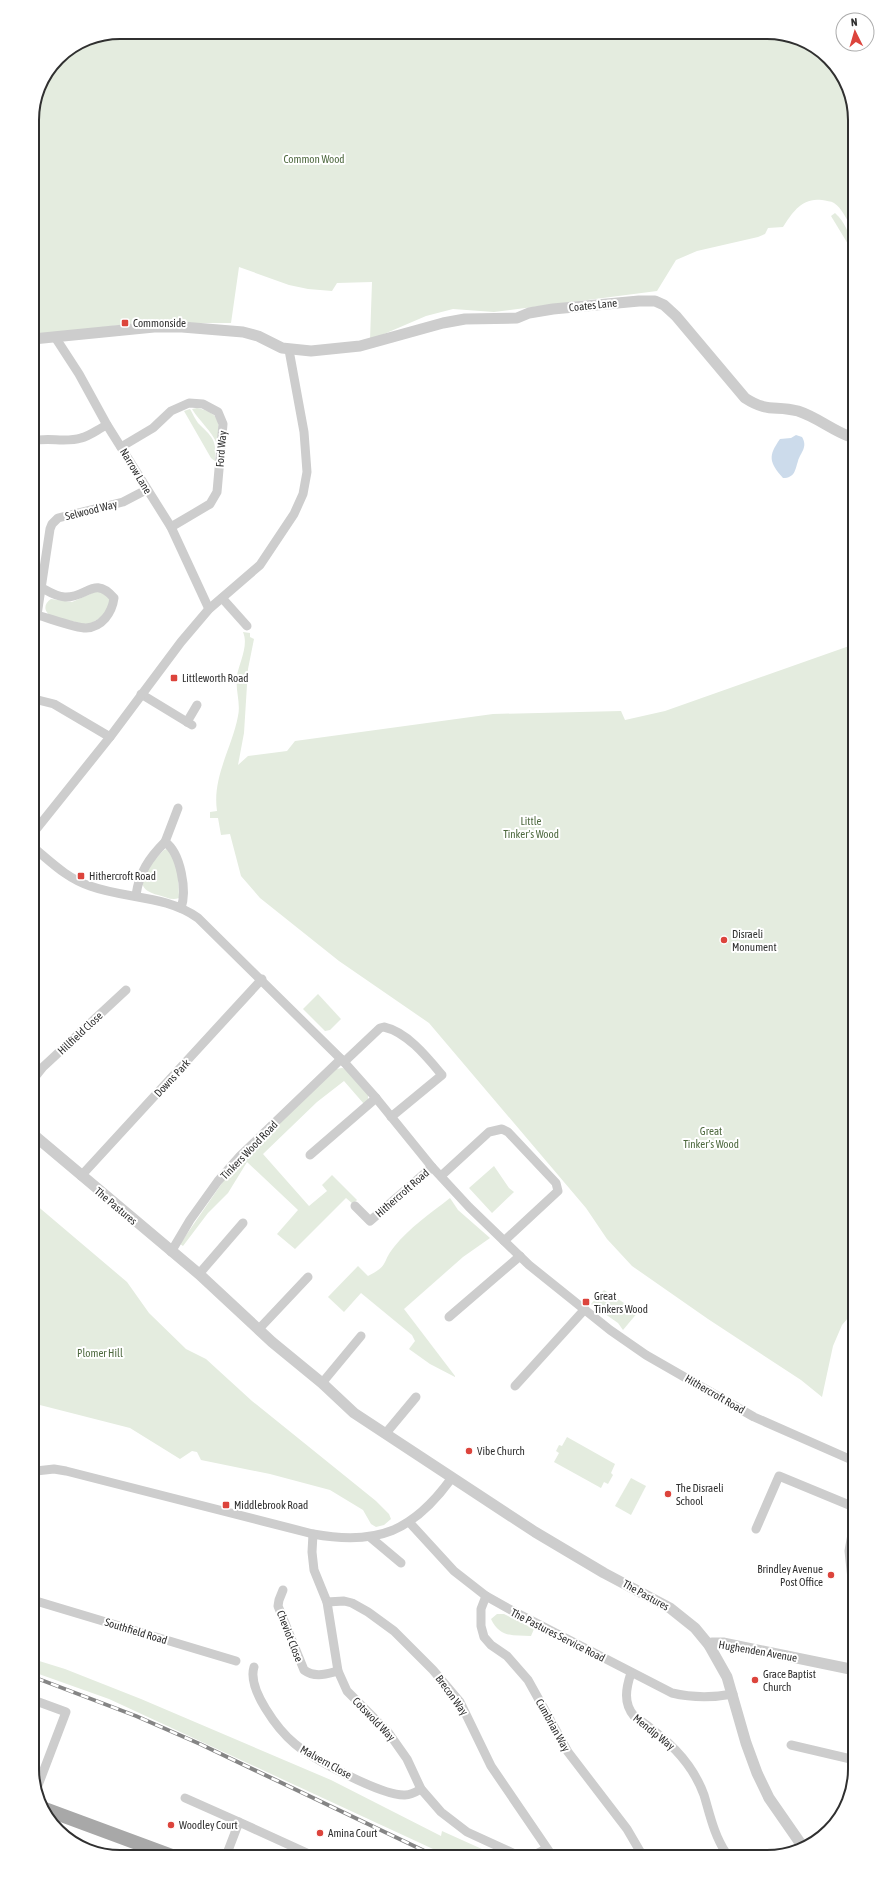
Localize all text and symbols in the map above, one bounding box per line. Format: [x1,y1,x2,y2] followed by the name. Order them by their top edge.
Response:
[835,12,875,52] north arrow
[850,16,858,28] text: N
[283,153,345,165] park label: Common Wood
[568,297,618,313] street label: Coates Lane
[133,317,186,329] place label: Commonside
[120,318,130,328] marker: Commonside
[213,430,229,468] street label: Ford Way
[118,446,154,496] street label: Narrow Lane
[64,498,119,522] street label: Selwood Way
[182,672,249,684] place label: Littleworth Road
[169,673,179,683] marker: Littleworth Road
[503,815,559,840] park label: Little Tinker's Wood
[89,870,156,882] place label: Hithercroft Road
[76,871,86,881] marker: Hithercroft Road
[732,928,777,953] place label: Disraeli Monument
[719,935,729,945] marker: Disraeli Monument
[55,1009,105,1057] street label: Hillfield Close
[152,1057,192,1099] street label: Downs Park
[218,1118,280,1182] street label: Tinkers Wood Road
[683,1125,739,1150] park label: Great Tinker's Wood
[373,1167,431,1219] street label: Hithercroft Road
[93,1185,140,1227] street label: The Pastures
[594,1290,648,1315] place label: Great Tinkers Wood
[581,1297,591,1307] marker: Great Tinkers Wood
[77,1347,123,1359] park label: Plomer Hill
[683,1372,747,1416] street label: Hithercroft Road
[477,1445,525,1457] place label: Vibe Church
[464,1446,474,1456] marker: Vibe Church
[676,1482,724,1507] place label: The Disraeli School
[663,1489,673,1499] marker: The Disraeli School
[234,1499,308,1511] place label: Middlebrook Road
[221,1500,231,1510] marker: Middlebrook Road
[757,1563,823,1588] place label: Brindley Avenue Post Office
[826,1570,836,1580] marker: Brindley Avenue Post Office
[621,1577,671,1613] street label: The Pastures
[509,1606,607,1664] street label: The Pastures Service Road
[275,1609,305,1663] street label: Cheviot Close
[103,1616,169,1646] street label: Southfield Road
[718,1638,798,1664] street label: Hughenden Avenue
[763,1668,816,1693] place label: Grace Baptist Church
[433,1673,471,1718] street label: Brecon Way
[750,1675,760,1685] marker: Grace Baptist Church
[350,1695,398,1744] street label: Cotswold Way
[534,1697,573,1754] street label: Cumbrian Way
[631,1712,677,1753] street label: Mendip Way
[298,1743,354,1781] street label: Malvern Close
[179,1819,238,1831] place label: Woodley Court
[166,1820,176,1830] marker: Woodley Court
[328,1827,378,1839] place label: Amina Court
[315,1828,325,1838] marker: Amina Court

